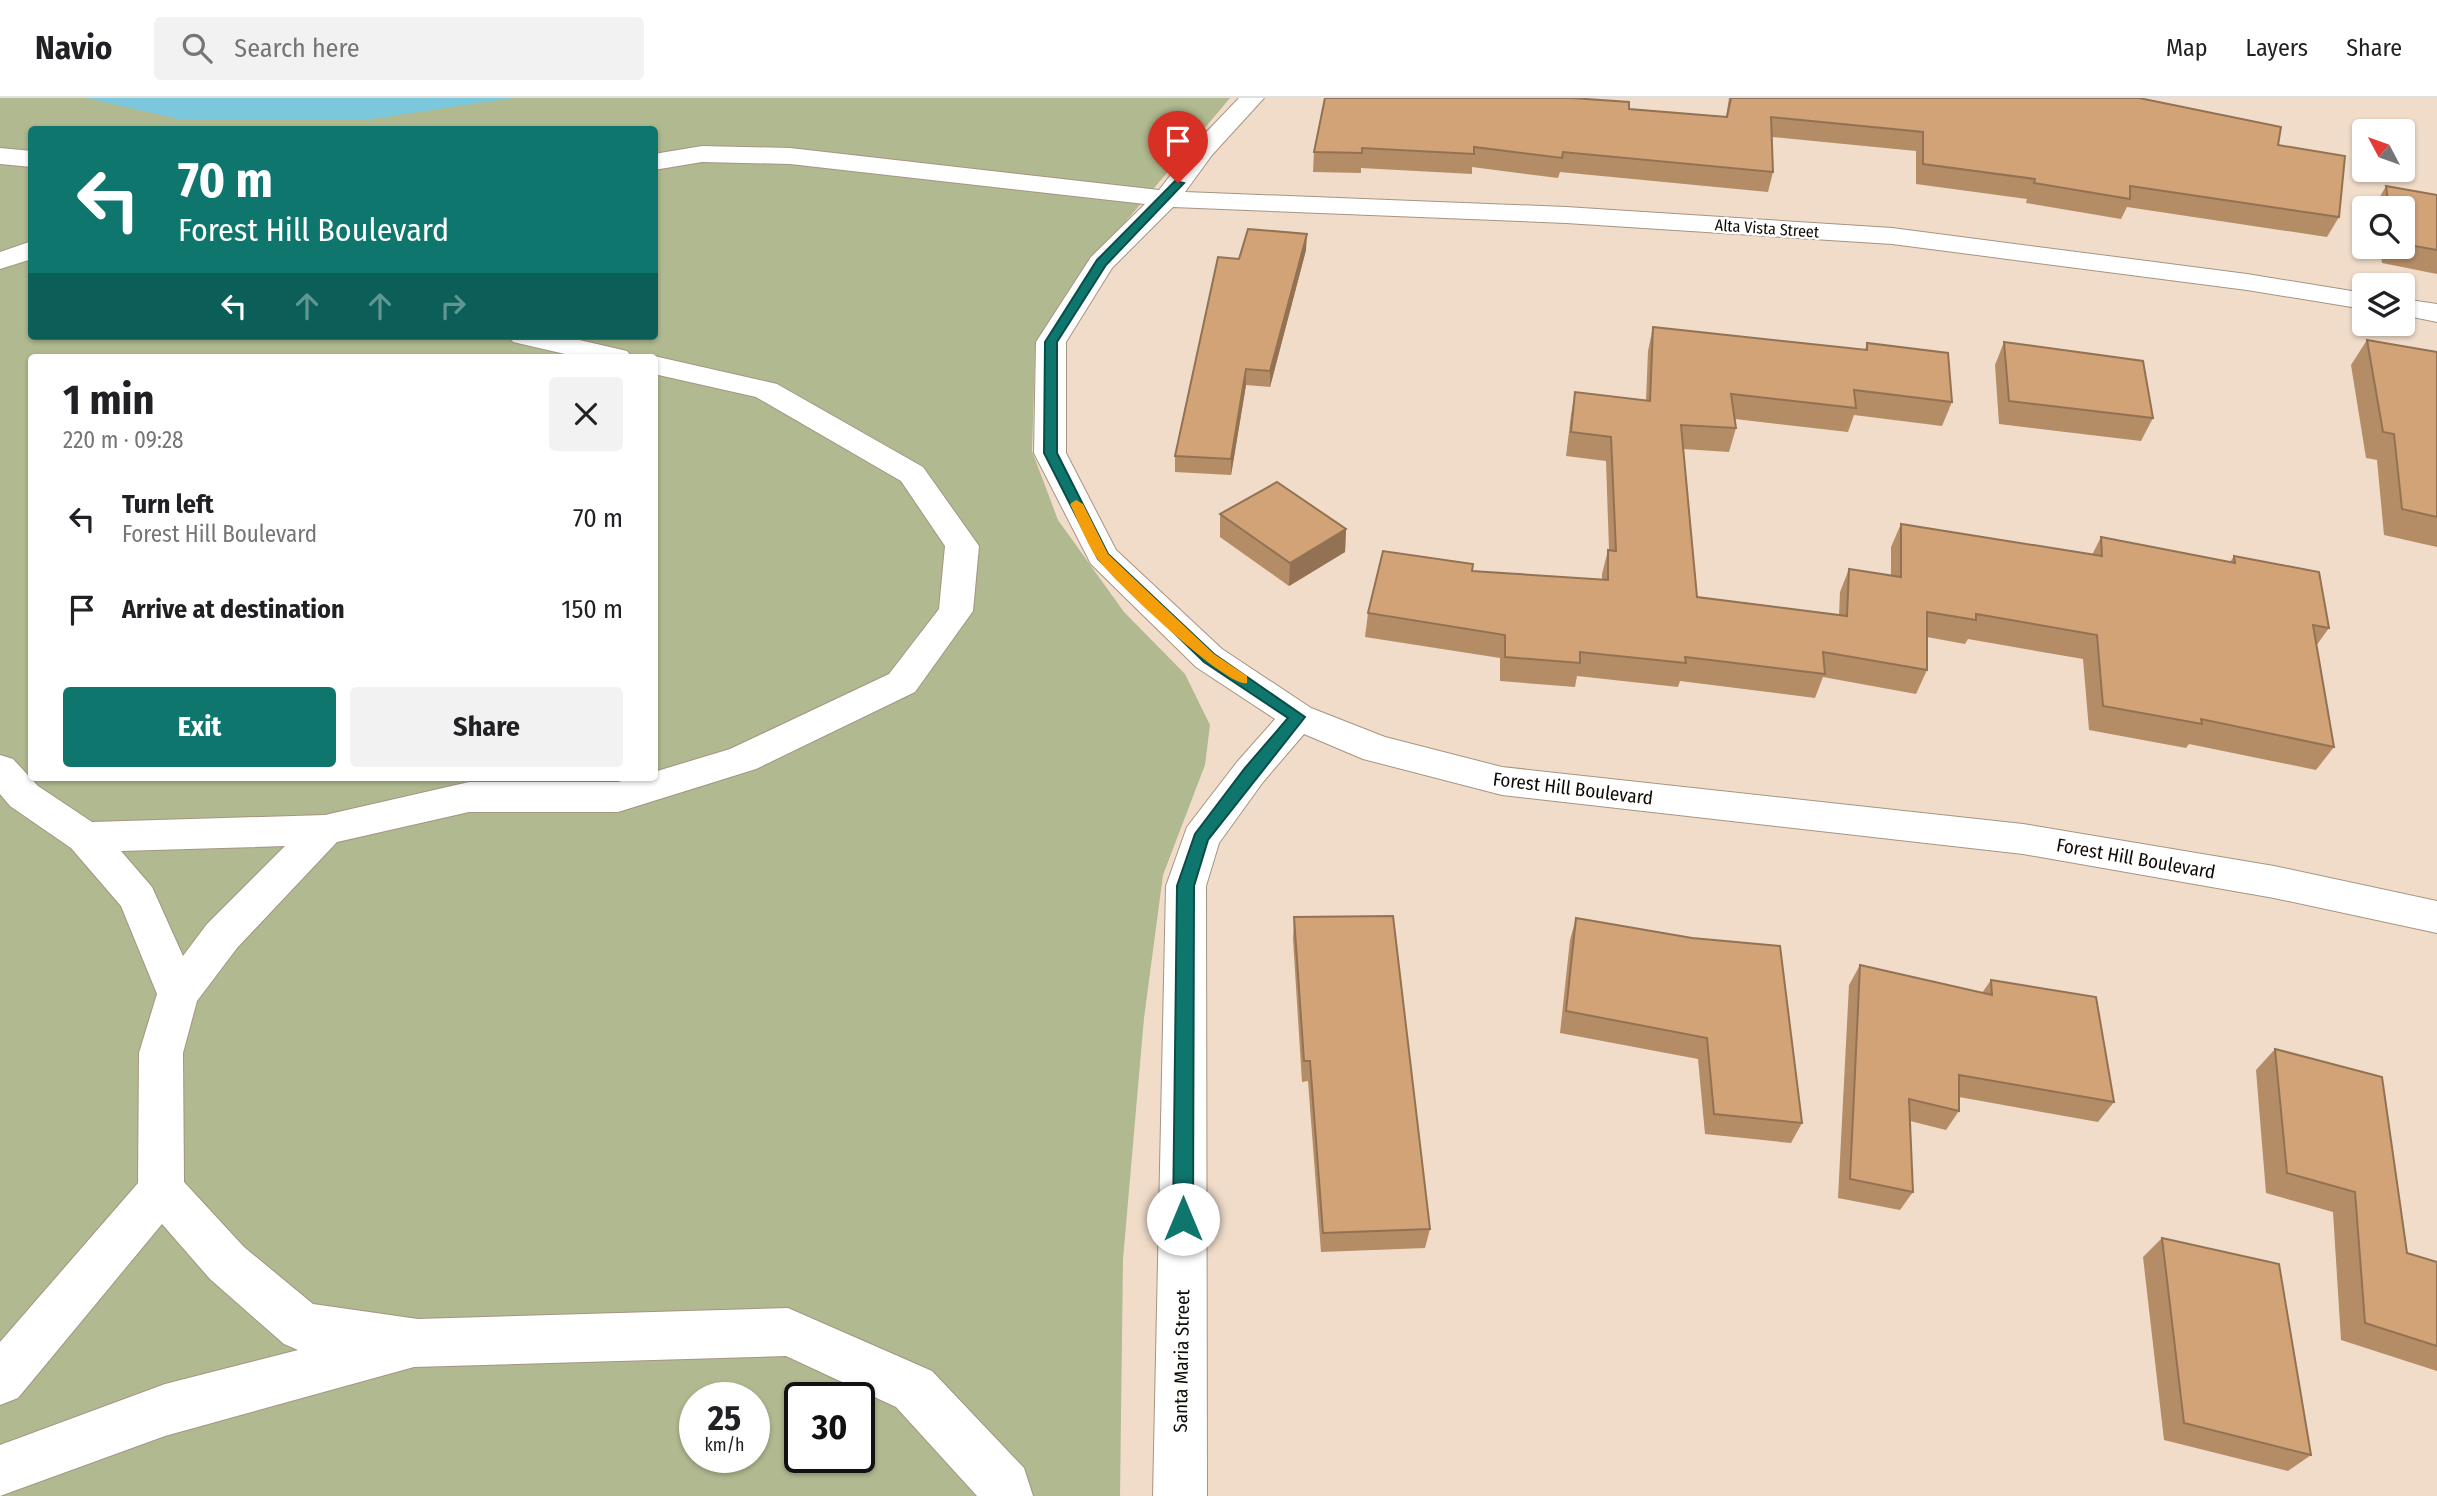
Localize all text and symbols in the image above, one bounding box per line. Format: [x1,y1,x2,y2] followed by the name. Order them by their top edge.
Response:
[154,17,644,80] search box
[35,28,112,68] text: Navio
[178,29,216,67] icon: search
[234,33,360,64] text: Search here
[2166,34,2208,62] text: Map
[2246,34,2308,62] text: Layers
[2346,34,2402,62] text: Share
[1148,111,1208,183] pin
[2352,119,2415,182] north arrow
[2352,119,2415,336] map controls
[1159,122,1197,160] icon: arrive
[178,151,273,210] text: 70 m
[63,154,154,245] icon: left
[2352,196,2415,259] button: search
[178,211,449,249] text: Forest Hill Boulevard
[1714,215,1820,242] street label: Alta Vista Street
[2352,273,2415,336] button: layers
[215,287,253,325] icon: left
[288,287,326,325] icon: ahead
[361,287,399,325] icon: ahead
[434,287,472,325] icon: right
[63,375,154,425] text: 1 min
[549,377,623,451] button: close
[63,426,184,454] text: 220 m · 09:28
[122,489,214,520] text: Turn left
[63,500,101,538] icon: left
[573,503,623,534] text: 70 m
[122,520,317,548] text: Forest Hill Boulevard
[63,591,101,629] icon: arrive
[122,594,345,625] text: Arrive at destination
[561,594,623,625] text: 150 m
[63,687,336,767] button: Exit
[350,687,623,767] button: Share
[1492,767,1654,810] street label: Forest Hill Boulevard
[2055,833,2217,884] street label: Forest Hill Boulevard
[1146,1182,1220,1256] position arrow
[1169,1288,1194,1433] street label: Santa Maria Street
[784,1382,875,1473] speed limit sign: 30
[708,1397,741,1439] text: 25
[704,1434,745,1456] text: km/h

